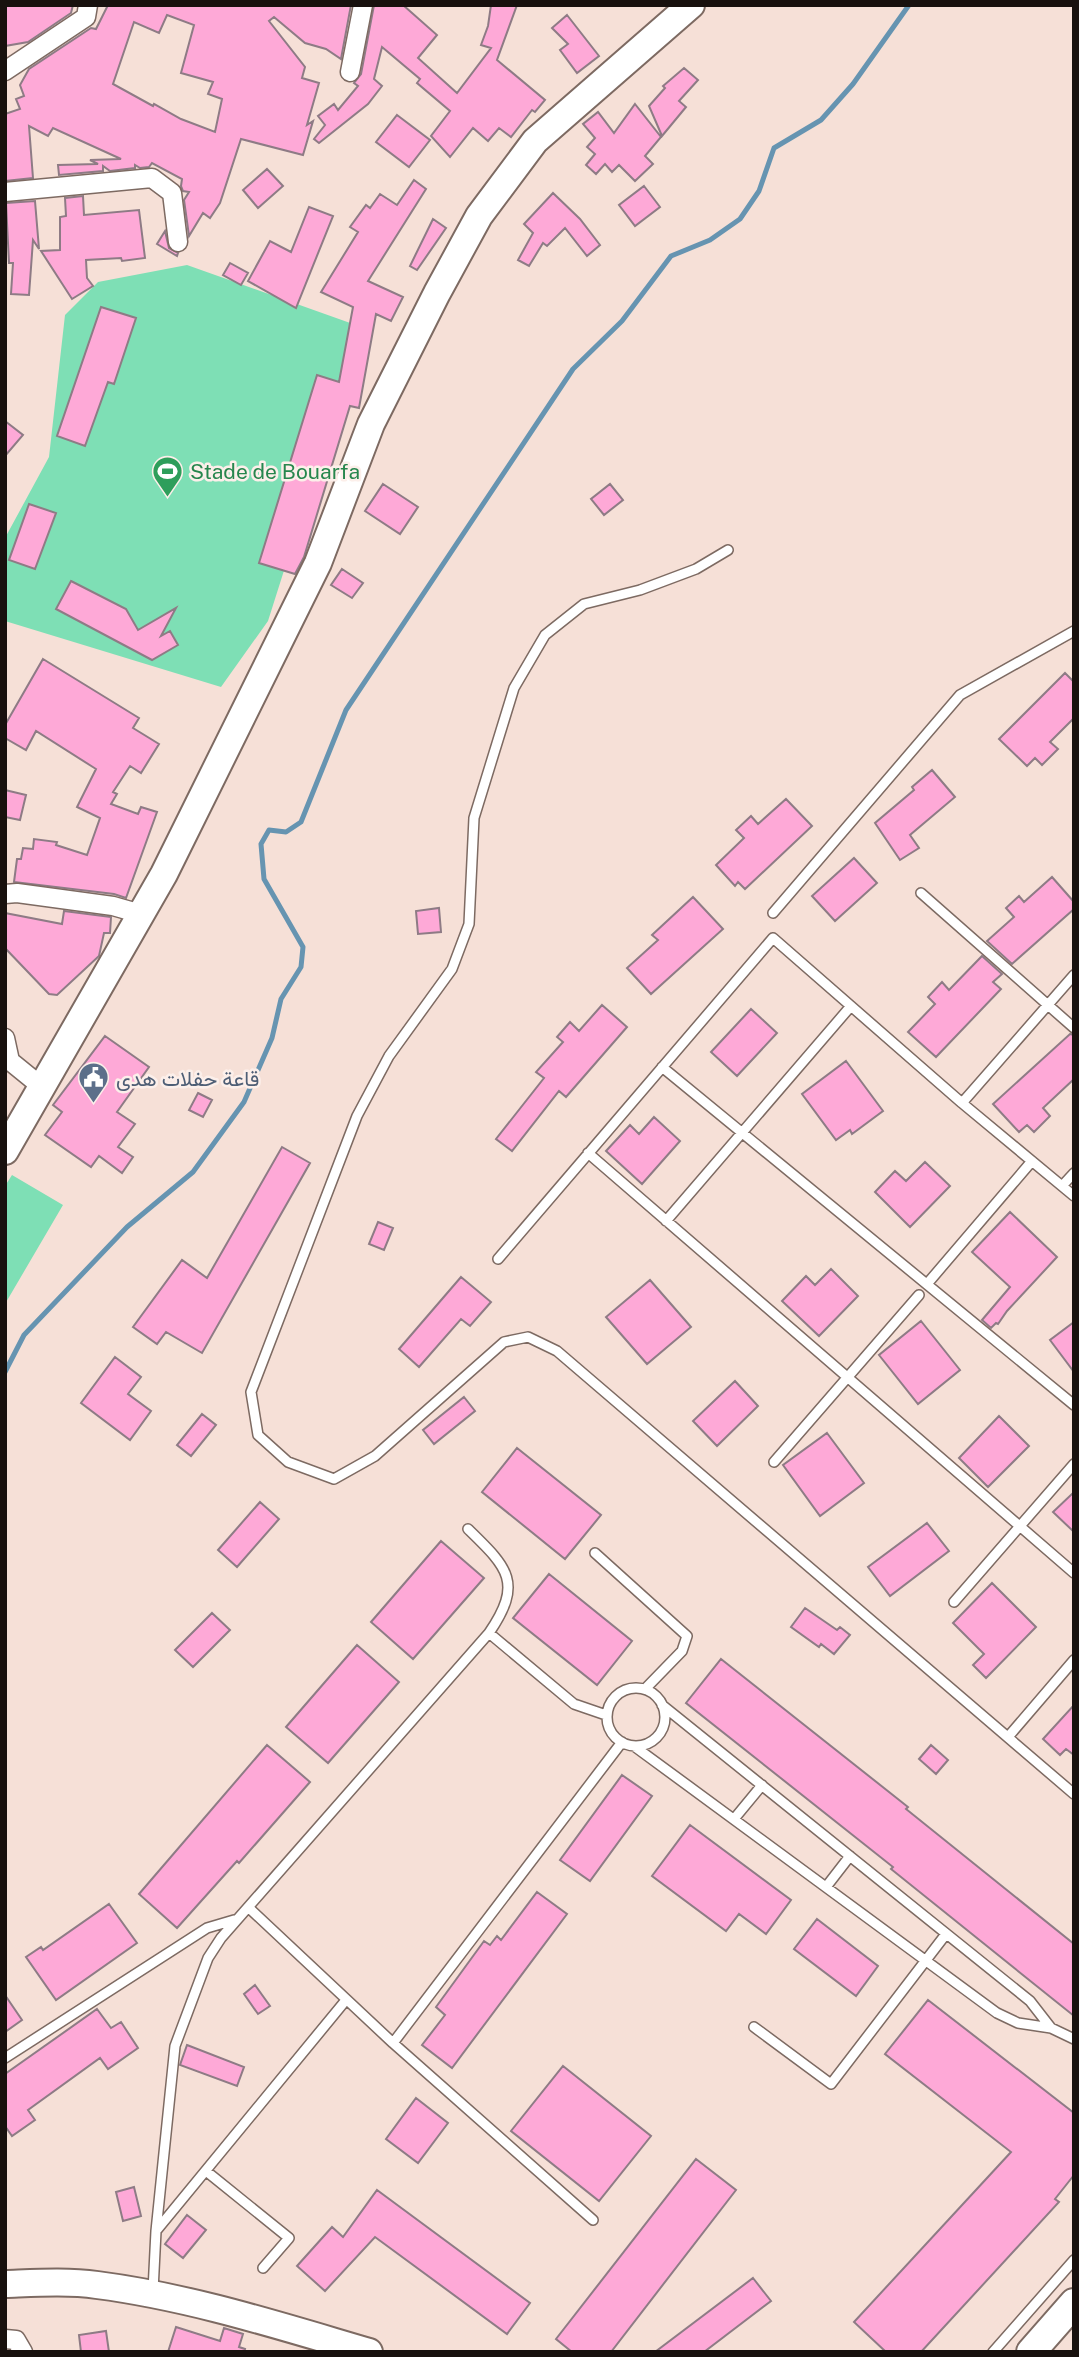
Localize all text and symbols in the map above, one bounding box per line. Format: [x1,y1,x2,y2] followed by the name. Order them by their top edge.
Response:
[150,454,184,498] sports icon: Stade de Bouarfa
[190,459,360,484] place label: Stade de Bouarfa
[76,1061,110,1105] public building icon: قاعة حفلات هدى
[116,1066,259,1091] place label: قاعة حفلات هدى

